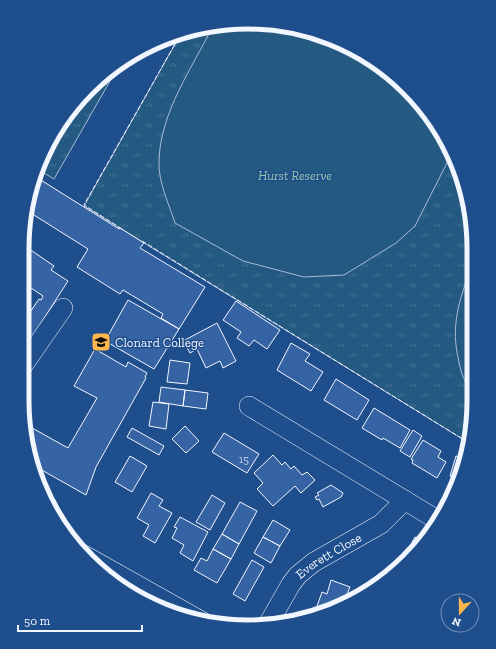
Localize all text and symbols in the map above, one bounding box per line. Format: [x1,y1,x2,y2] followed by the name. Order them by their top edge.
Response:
[258,168,332,183] park label: Hurst Reserve
[90,331,112,353] school or university icon: Clonard College
[115,335,204,350] place label: Clonard College
[239,453,249,466] house number: 15
[293,530,364,582] street label: Everett Close
[440,593,480,633] north arrow
[18,607,142,633] scale bar
[24,614,51,628] text: 50 m
[450,614,463,629] text: N

